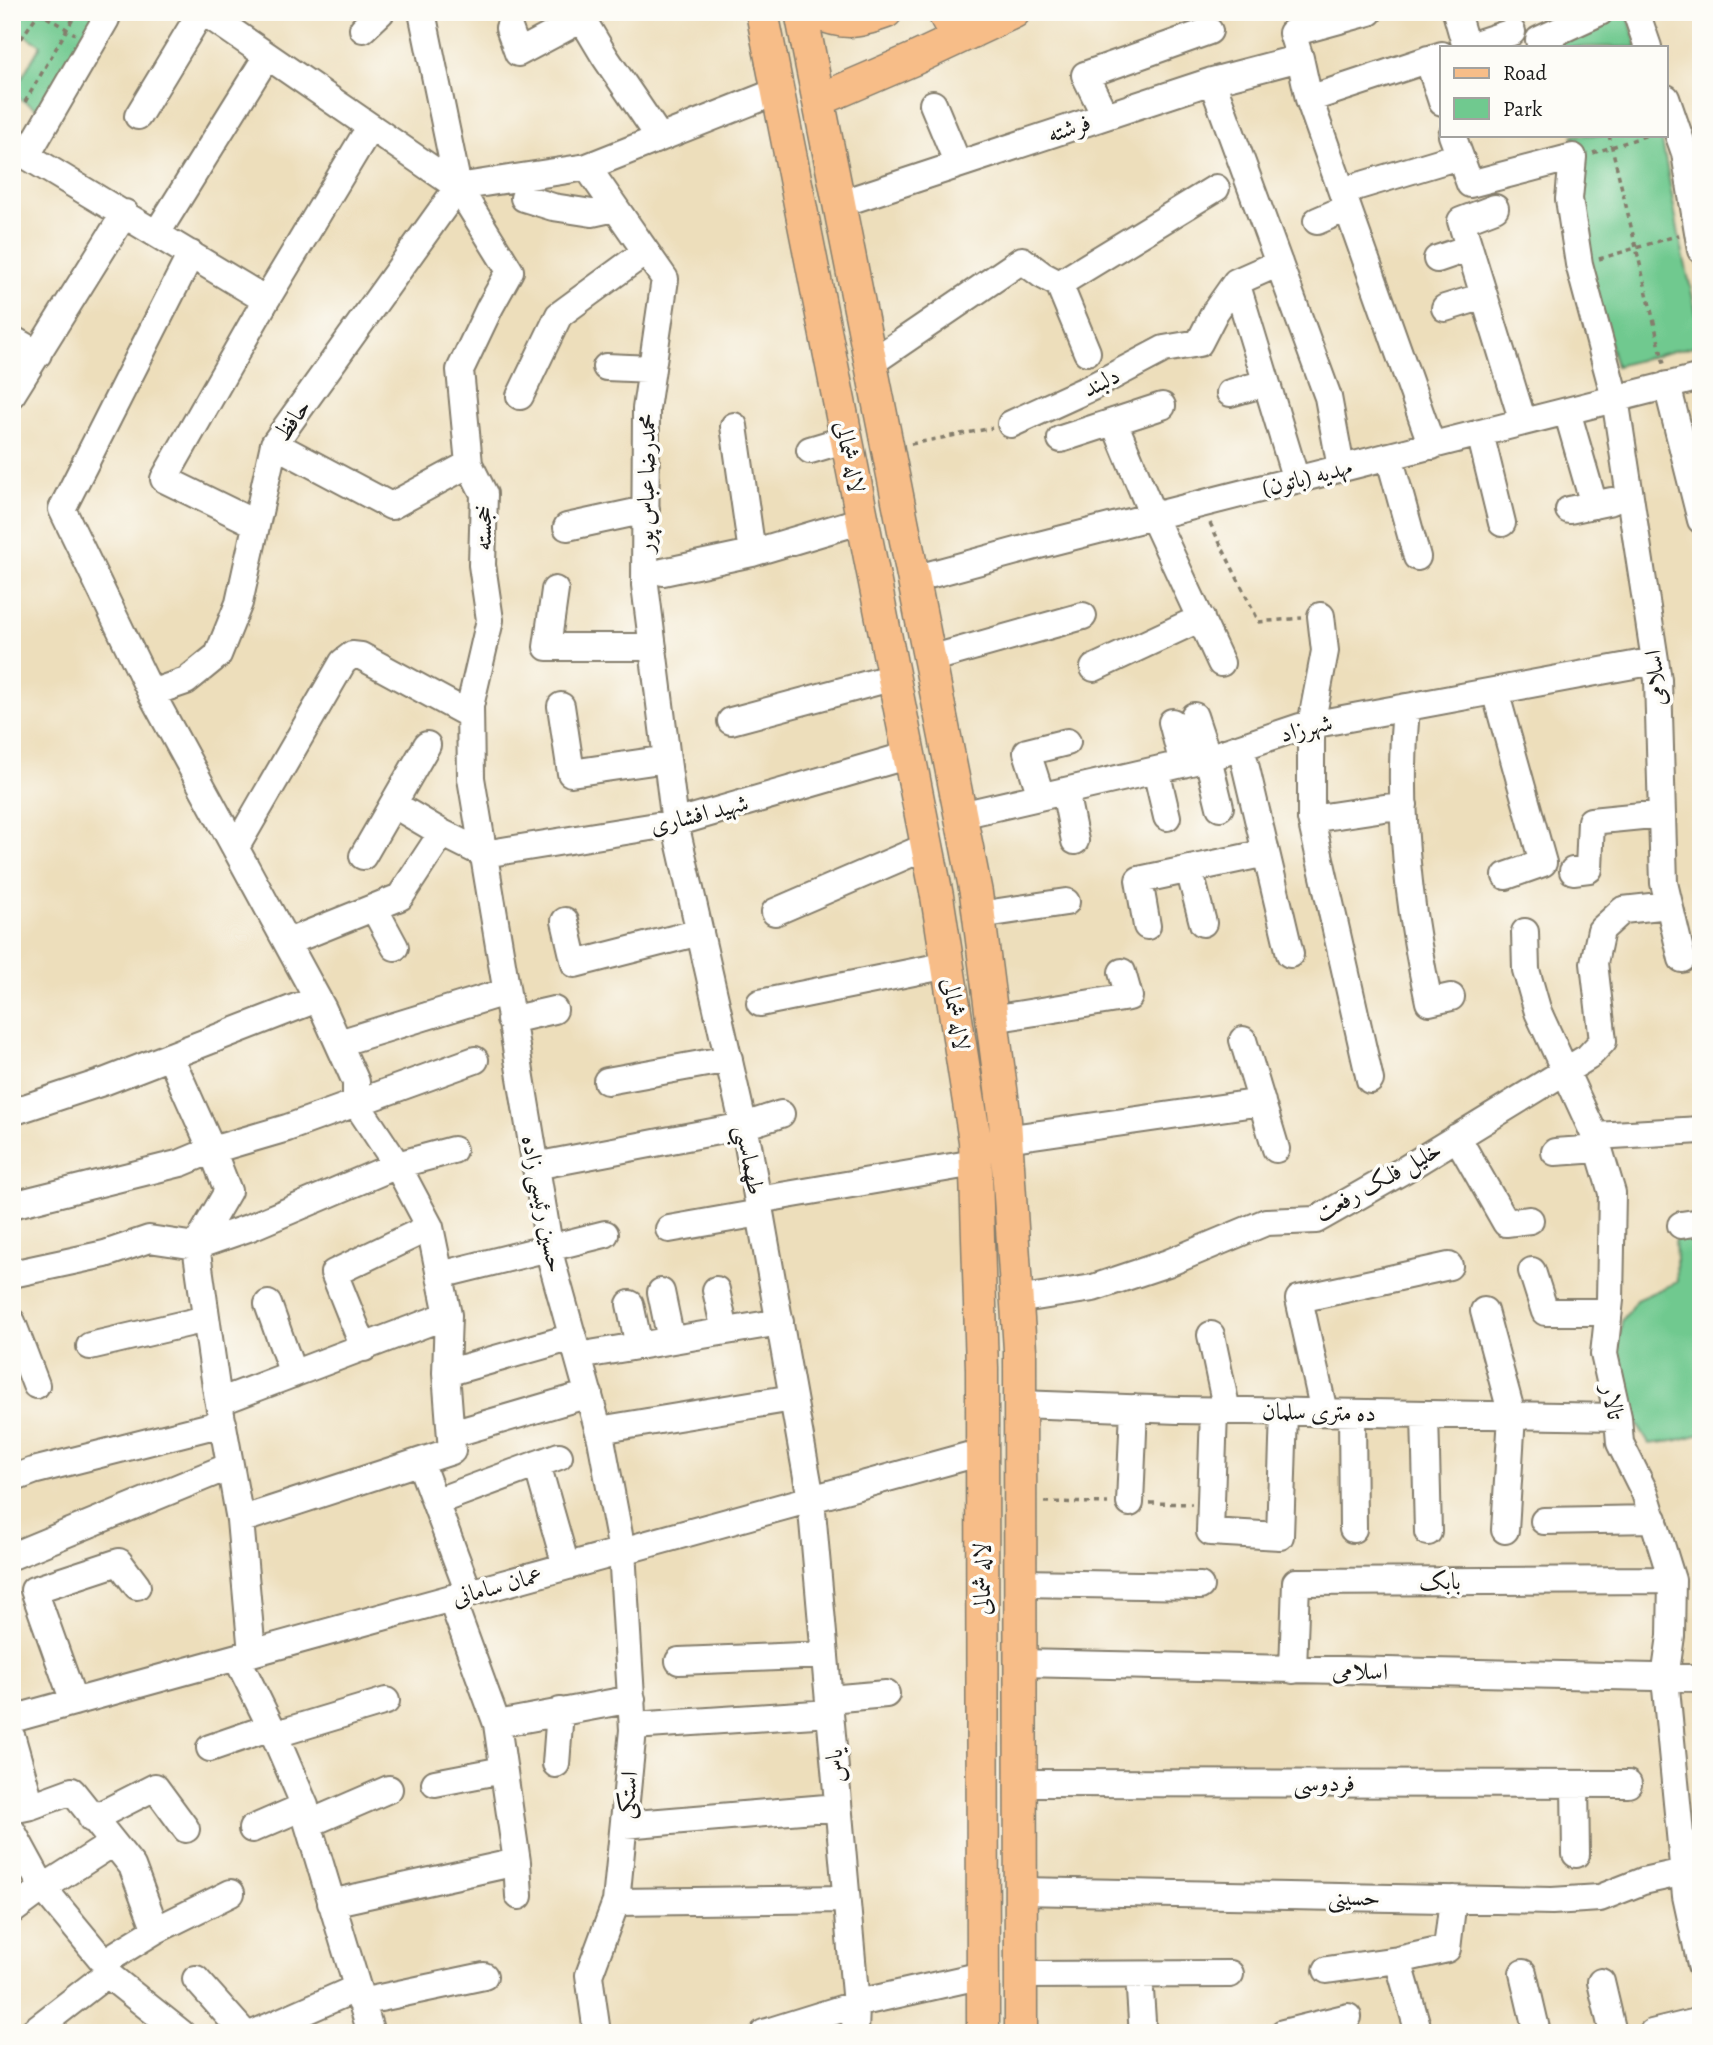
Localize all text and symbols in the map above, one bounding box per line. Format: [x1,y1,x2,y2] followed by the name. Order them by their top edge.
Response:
[1440,46,1668,136] legend
[1503,59,1547,87] text: Road
[1503,95,1543,123] text: Park
[1043,106,1095,150] street label: فرشته
[1077,359,1125,405] street label: دلبند
[266,392,318,448] street label: حافظ
[629,413,664,555] street label: محمدرضا عباس پور
[827,418,873,496] street label: لاله شمالی
[1258,450,1356,504] street label: مهدیه (باتون)
[467,505,499,551] street label: خجسته
[1637,649,1673,707] street label: اسلامی
[1276,706,1336,750] street label: شهرزاد
[646,786,752,842] street label: شهید افشاری
[935,976,977,1052] street label: لاله شمالی
[724,1122,772,1199] street label: طهماسبی
[513,1133,572,1276] street label: حسین رئیسی زاده
[1309,1133,1448,1230] street label: خلیل فلک رفعت
[1594,1380,1632,1423] street label: تالار
[1262,1395,1376,1429] street label: ده متری سلمان
[966,1543,998,1615] street label: لاله شمالی
[448,1559,546,1613] street label: عمان سامانی
[1419,1565,1461,1597] street label: بابک
[1332,1655,1388,1687] street label: اسلامی
[817,1746,852,1784] street label: یاس
[1293,1767,1355,1800] street label: فردوسی
[609,1770,645,1820] street label: استکی
[1327,1881,1381,1914] street label: حسینی

